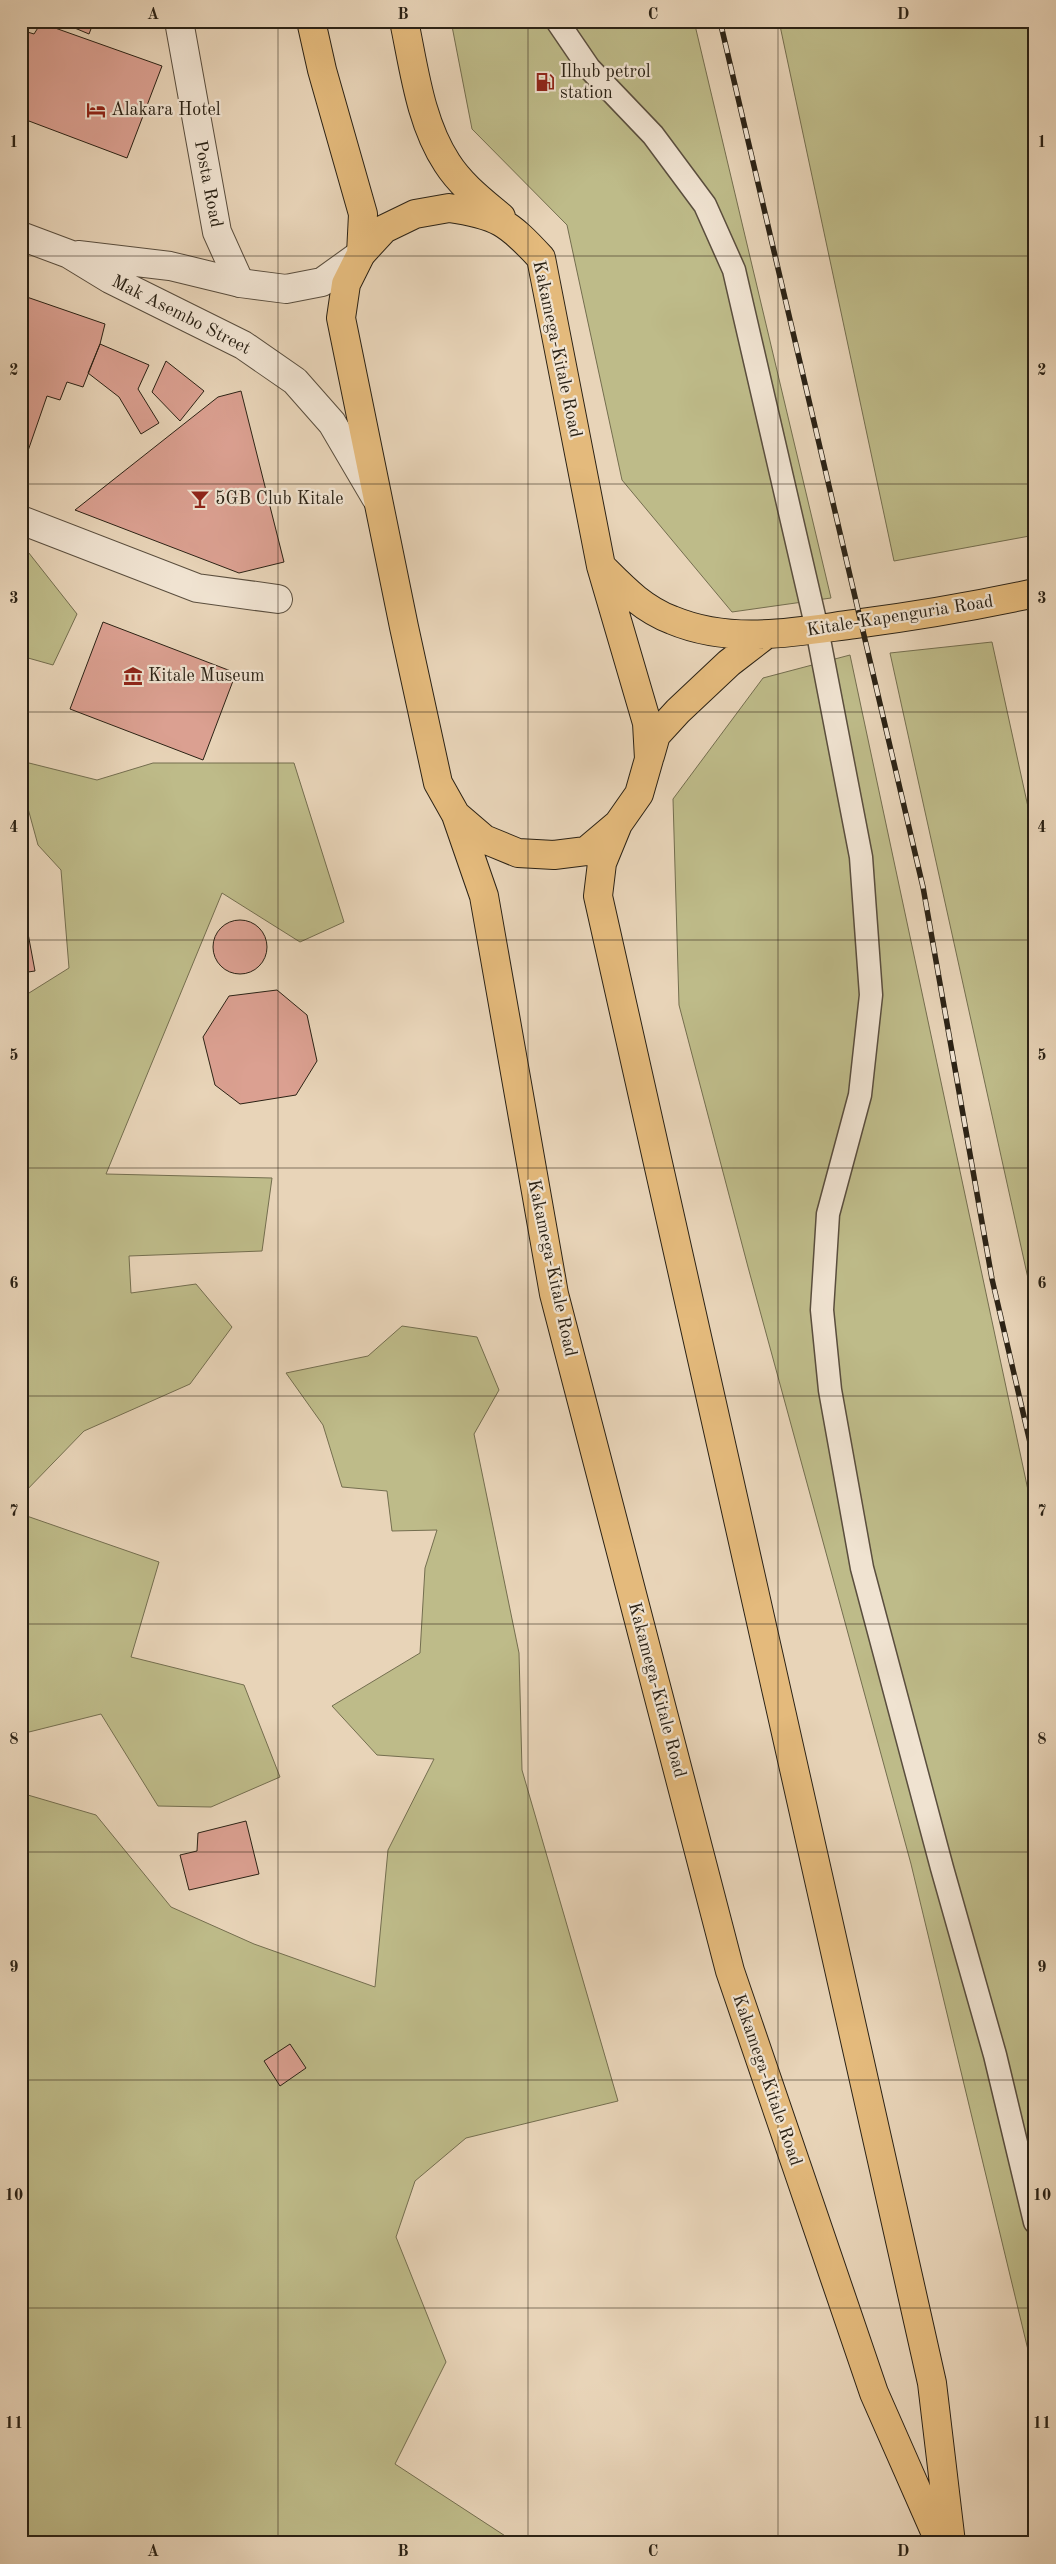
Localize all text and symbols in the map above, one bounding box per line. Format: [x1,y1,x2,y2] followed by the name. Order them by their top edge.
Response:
[147,7,159,23] text: A
[397,7,409,23] text: B
[648,7,658,23] text: C
[897,7,909,23] text: D
[560,63,651,102] place label: Ilhub petrol station
[534,71,556,93] fuel station icon: Ilhub petrol station
[85,99,107,121] hotel icon: Alakara Hotel
[111,101,221,119] place label: Alakara Hotel
[9,135,19,151] text: 1
[1037,135,1047,151] text: 1
[191,139,225,229] street label: Posta Road
[529,259,585,439] street label: Kakamega-Kitale Road
[109,272,253,358] street label: Mak Asembo Street
[9,363,19,379] text: 2
[1037,363,1047,379] text: 2
[189,488,211,510] bar icon: 5GB Club Kitale
[215,490,343,508] place label: 5GB Club Kitale
[9,591,19,607] text: 3
[1037,591,1047,607] text: 3
[805,592,995,640] street label: Kitale-Kapenguria Road
[122,665,144,687] museum icon: Kitale Museum
[148,667,265,685] place label: Kitale Museum
[9,820,19,836] text: 4
[1037,820,1047,836] text: 4
[9,1048,19,1064] text: 5
[1037,1048,1047,1064] text: 5
[524,1178,580,1358] street label: Kakamega-Kitale Road
[9,1276,19,1292] text: 6
[1037,1276,1047,1292] text: 6
[9,1504,19,1520] text: 7
[1037,1504,1047,1520] text: 7
[625,1600,689,1780] street label: Kakamega-Kitale Road
[9,1732,19,1748] text: 8
[1037,1732,1047,1748] text: 8
[9,1960,19,1976] text: 9
[1037,1960,1047,1976] text: 9
[729,1992,805,2168] street label: Kakamega-Kitale Road
[5,2188,23,2204] text: 10
[1033,2188,1051,2204] text: 10
[5,2416,23,2432] text: 11
[1033,2416,1051,2432] text: 11
[147,2544,159,2560] text: A
[397,2544,409,2560] text: B
[648,2544,658,2560] text: C
[897,2544,909,2560] text: D

